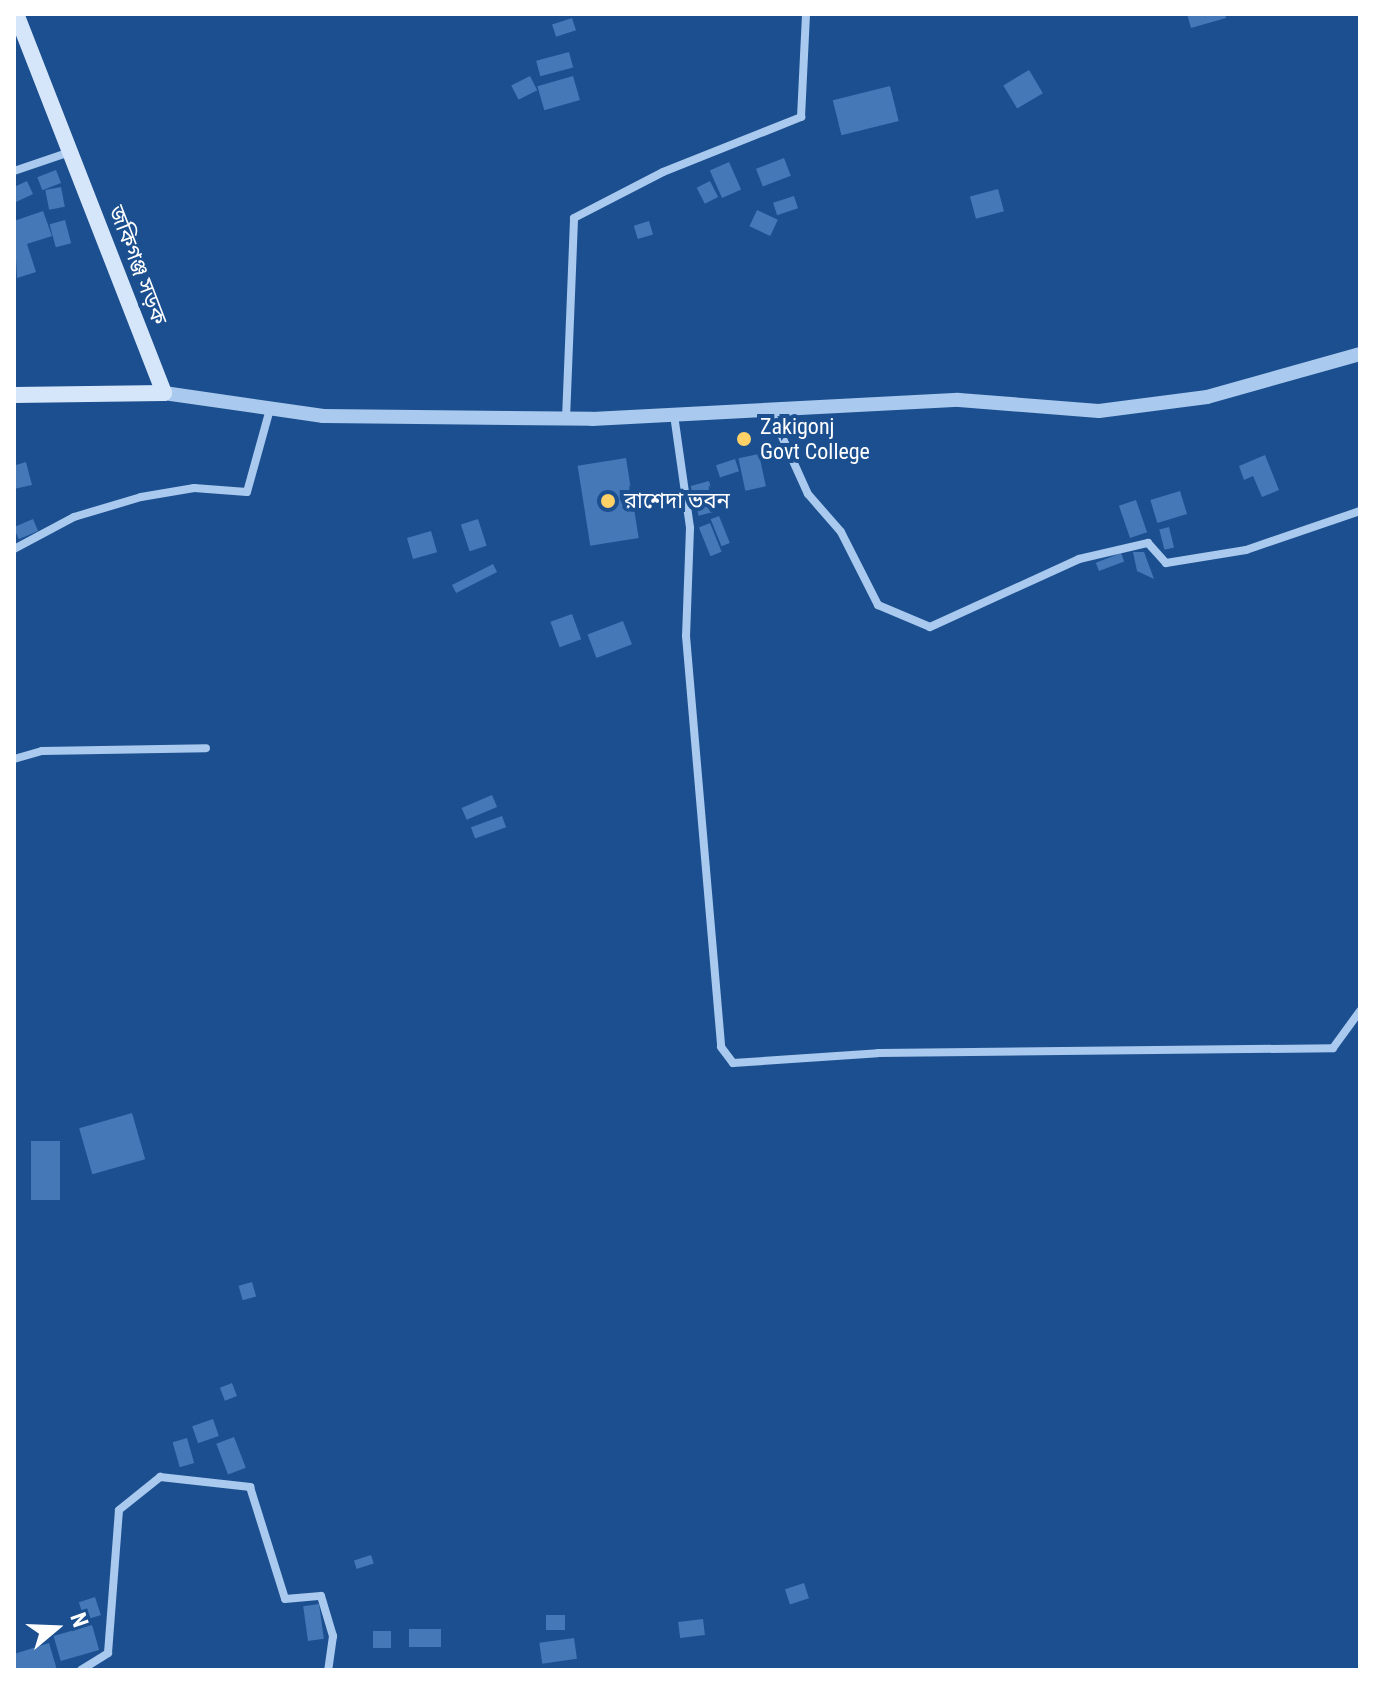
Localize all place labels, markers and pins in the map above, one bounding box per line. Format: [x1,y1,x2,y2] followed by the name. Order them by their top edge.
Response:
[760,413,870,464] place label: Zakigonj Govt College
[735,430,753,448] marker: Zakigonj Govt College
[624,488,730,514] place label: রাশেদা ভবন
[599,492,617,510] marker: রাশেদা ভবন

